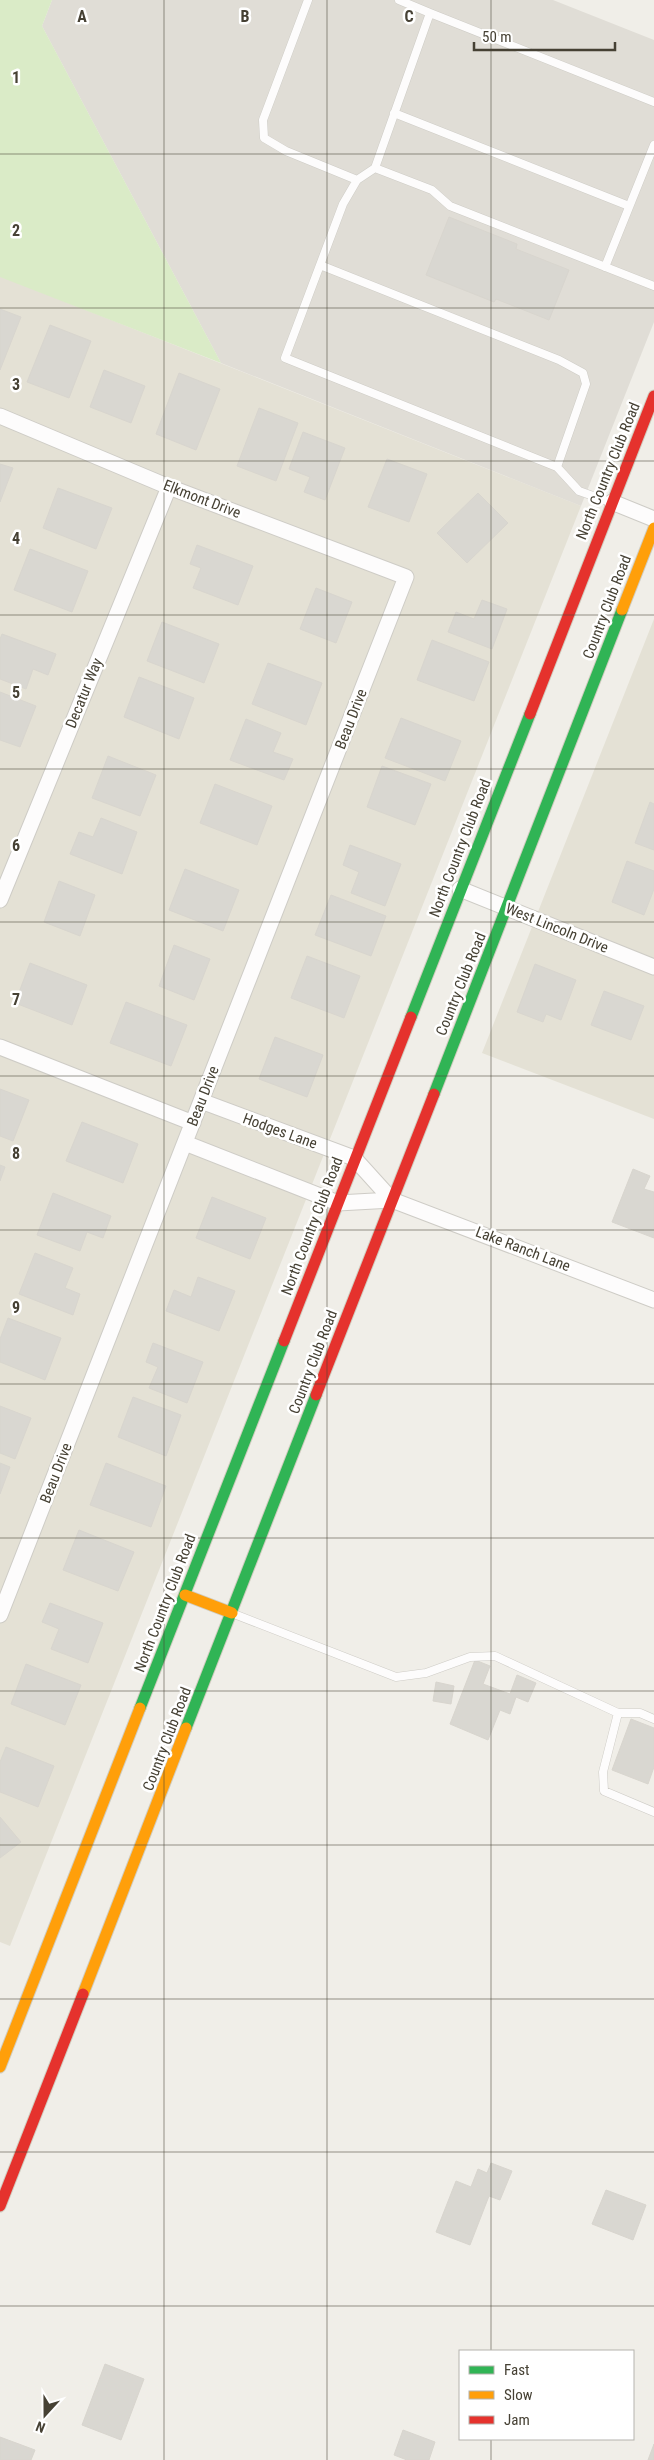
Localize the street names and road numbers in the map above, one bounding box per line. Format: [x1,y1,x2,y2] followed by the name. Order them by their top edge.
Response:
[572,400,644,542] street label: North Country Club Road
[161,476,243,522] street label: Elkmont Drive
[579,553,635,661] street label: Country Club Road
[62,655,106,731] street label: Decatur Way
[331,686,371,752] street label: Beau Drive
[425,776,495,920] street label: North Country Club Road
[503,899,611,957] street label: West Lincoln Drive
[432,930,490,1038] street label: Country Club Road
[183,1063,223,1129] street label: Beau Drive
[240,1109,320,1153] street label: Hodges Lane
[277,1154,347,1298] street label: North Country Club Road
[473,1223,573,1275] street label: Lake Ranch Lane
[285,1308,341,1416] street label: Country Club Road
[36,1440,76,1506] street label: Beau Drive
[130,1531,200,1675] street label: North Country Club Road
[139,1685,195,1793] street label: Country Club Road

